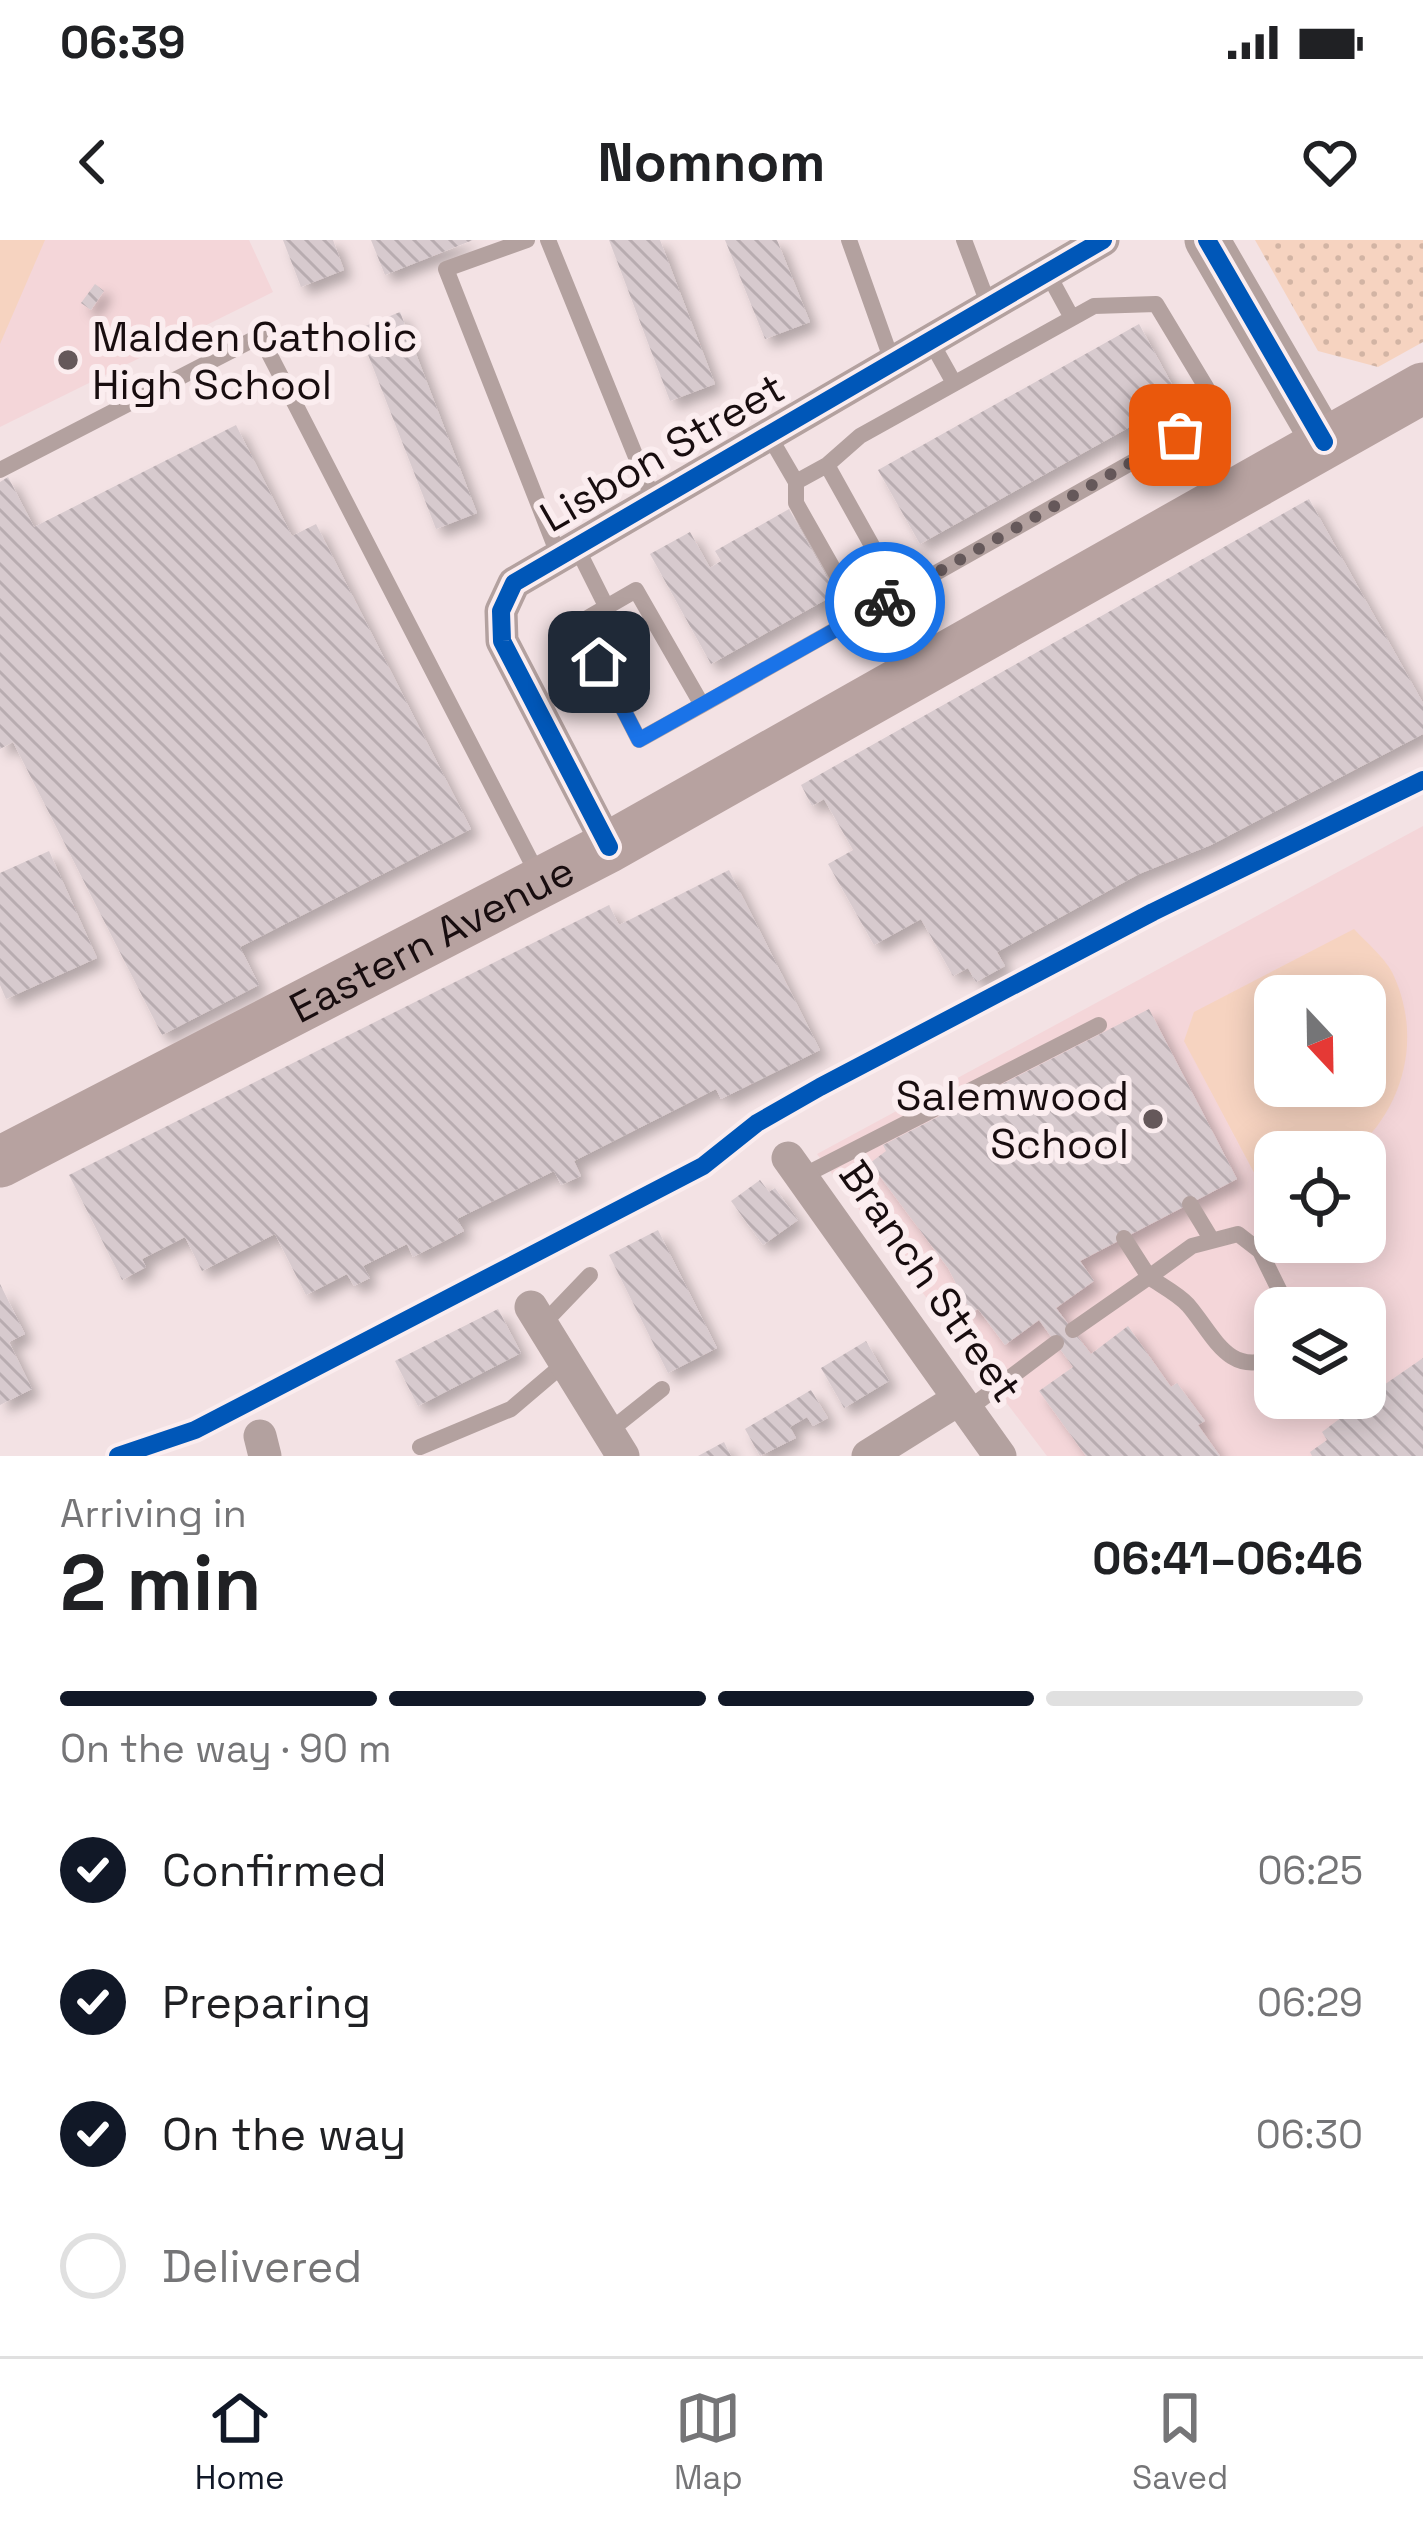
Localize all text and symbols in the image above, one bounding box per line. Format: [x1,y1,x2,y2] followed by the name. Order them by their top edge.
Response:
[60,14,186,71] text: 06:39
[598,128,825,197] text: Nomnom
[60,129,126,195] icon: back
[1297,129,1363,195] icon: heart
[92,310,418,411] place label: Malden Catholic High School
[55,347,81,373] marker: Malden Catholic High School
[531,361,794,544] street label: Lisbon Street
[1129,384,1231,486] pin
[1147,402,1213,468] icon: bag
[825,542,945,662] courier
[852,569,918,635] icon: bike
[548,611,650,713] pin
[566,629,632,695] icon: home
[281,844,583,1035] street label: Eastern Avenue
[1254,975,1386,1107] north arrow
[1254,975,1386,1419] map controls
[896,1069,1129,1170] place label: Salemwood School
[1140,1106,1166,1132] marker: Salemwood School
[1254,1131,1386,1263] button: locate
[828,1150,1033,1412] street label: Branch Street
[1254,1287,1386,1419] button: layers
[60,1489,247,1538] text: Arriving in
[1092,1530,1363,1587] text: 06:41–06:46
[60,1533,262,1633] text: 2 min
[60,1724,391,1773] text: On the way · 90 m
[60,1837,126,1903] icon: check
[162,1842,387,1899] text: Confirmed
[1257,1846,1363,1895] text: 06:25
[60,1969,126,2035] icon: check
[162,1974,371,2031] text: Preparing
[1257,1978,1363,2027] text: 06:29
[60,2101,126,2167] icon: check
[162,2106,406,2163] text: On the way
[1256,2110,1363,2159] text: 06:30
[162,2238,362,2295] text: Delivered
[195,2385,285,2499] tab: Home
[674,2385,743,2499] tab: Map
[1132,2385,1228,2499] tab: Saved

